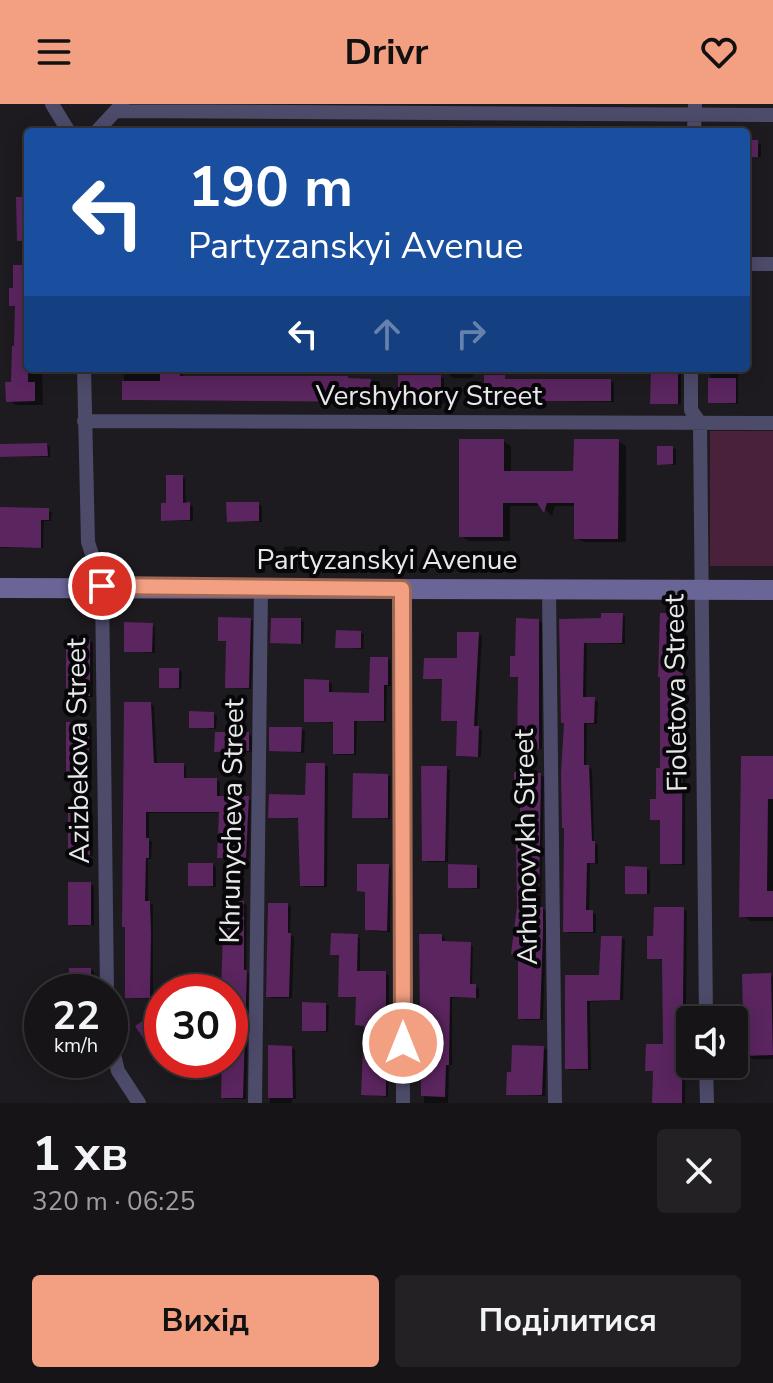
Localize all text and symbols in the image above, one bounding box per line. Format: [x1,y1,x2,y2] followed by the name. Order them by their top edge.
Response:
[345,28,428,77] text: Drivr
[32,30,76,74] icon: menu
[697,30,741,74] icon: heart
[188,149,353,226] text: 190 m
[56,160,160,264] icon: left
[188,222,523,271] text: Partyzanskyi Avenue
[281,312,325,356] icon: left
[365,312,409,356] icon: ahead
[449,312,493,356] icon: right
[315,377,542,415] street label: Vershyhory Street
[257,541,517,579] street label: Partyzanskyi Avenue
[68,552,136,620] pin
[80,564,124,608] icon: arrive
[655,593,697,792] street label: Fioletova Street
[57,638,99,864] street label: Azizbekova Street
[211,698,253,944] street label: Khrunycheva Street
[505,728,547,965] street label: Arhunovykh Street
[144,974,248,1078] speed limit sign: 30
[52,989,100,1043] text: 22
[361,1001,445,1085] position arrow
[676,1006,748,1078] map controls
[676,1006,748,1078] button: sound
[54,1032,98,1059] text: km/h
[32,1121,128,1187] text: 1 хв
[657,1129,741,1213] button: close
[32,1184,195,1219] text: 320 m · 06:25
[32,1275,379,1367] button: Вихід
[395,1275,741,1367] button: Поділитися

